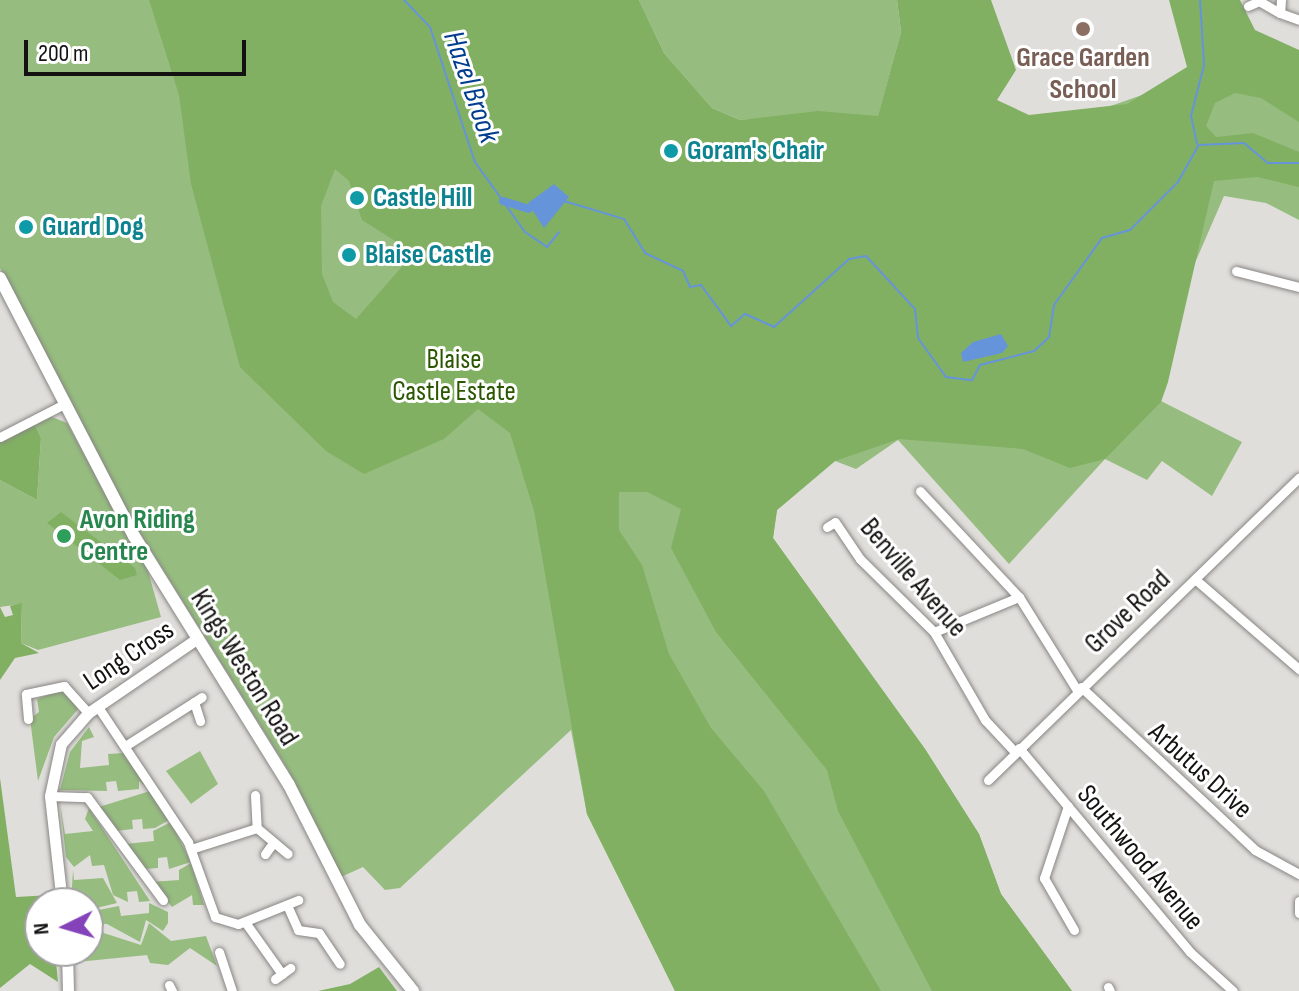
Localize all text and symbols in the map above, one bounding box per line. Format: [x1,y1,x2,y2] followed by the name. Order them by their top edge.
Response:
[1074,20,1092,38] marker: Grace Garden School
[28,24,250,74] scale bar
[435,26,507,148] water label: Hazel Brook
[38,39,89,68] text: 200 m
[1016,41,1150,107] place label: Grace Garden School
[687,134,824,168] place label: Goram's Chair
[662,142,680,160] marker: Goram's Chair
[373,181,472,215] place label: Castle Hill
[348,189,366,207] marker: Castle Hill
[42,210,144,244] place label: Guard Dog
[17,218,35,236] marker: Guard Dog
[365,238,491,272] place label: Blaise Castle
[340,246,358,264] marker: Blaise Castle
[392,343,516,409] park label: Blaise Castle Estate
[80,503,195,569] place label: Avon Riding Centre
[852,512,974,644] street label: Benville Avenue
[55,527,73,545] marker: Avon Riding Centre
[1078,563,1178,661] street label: Grove Road
[183,584,305,752] street label: Kings Weston Road
[77,614,181,698] street label: Long Cross
[1141,716,1259,826] street label: Arbutus Drive
[1070,779,1210,937] street label: Southwood Avenue
[24,887,104,967] north arrow
[28,922,56,936] text: N

